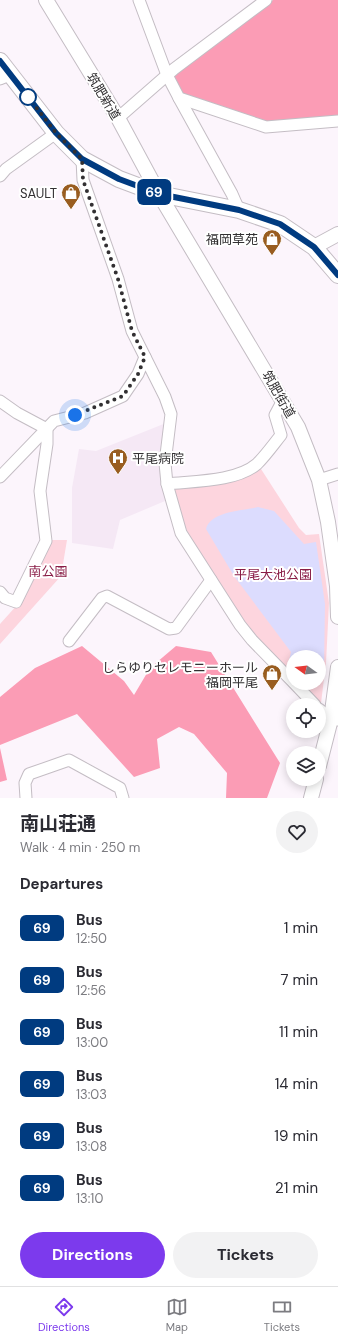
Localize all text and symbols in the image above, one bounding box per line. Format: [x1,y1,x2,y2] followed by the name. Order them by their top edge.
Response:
[83,70,124,123] street label: 筑肥新道
[19,88,37,106] unlabelled marker
[136,179,172,205] line badge: 69
[60,182,82,210] shop icon: SAULT
[145,183,163,201] text: 69
[20,185,57,202] place label: SAULT
[261,228,283,256] shop icon: 福岡草苑
[206,231,258,248] place label: 福岡草苑
[258,367,299,421] street label: 筑肥街道
[65,405,85,425] your location
[107,447,129,475] hospital icon: 平尾病院
[132,450,184,467] place label: 平尾病院
[28,563,68,580] park label: 南公園
[234,566,312,583] park label: 平尾大池公園
[286,650,326,690] north arrow
[286,650,326,786] map controls
[102,659,258,691] place label: しらゆりセレモニーホール 福岡平尾
[261,663,283,691] shop icon: しらゆりセレモニーホール 福岡平尾
[286,698,326,738] button: locate
[286,746,326,786] button: layers
[20,811,96,836] text: 南山荘通
[276,811,318,853] button: heart
[20,839,140,856] text: Walk · 4 min · 250 m
[20,874,103,894] text: Departures
[76,910,103,930] text: Bus
[284,918,318,938] text: 1 min
[33,919,51,937] text: 69
[76,930,107,947] text: 12:50
[76,962,103,982] text: Bus
[280,970,318,990] text: 7 min
[33,971,51,989] text: 69
[76,982,106,999] text: 12:56
[76,1014,103,1034] text: Bus
[279,1022,318,1042] text: 11 min
[33,1023,51,1041] text: 69
[76,1034,108,1051] text: 13:00
[76,1066,103,1086] text: Bus
[275,1074,318,1094] text: 14 min
[33,1075,51,1093] text: 69
[76,1086,107,1103] text: 13:03
[76,1118,103,1138] text: Bus
[274,1126,318,1146] text: 19 min
[33,1127,51,1145] text: 69
[76,1138,107,1155] text: 13:08
[76,1170,103,1190] text: Bus
[275,1178,318,1198] text: 21 min
[33,1179,51,1197] text: 69
[76,1190,103,1207] text: 13:10
[20,1232,165,1278] button: Directions
[173,1232,318,1278] button: Tickets
[38,1296,90,1334] tab: Directions
[166,1296,188,1334] tab: Map
[264,1296,300,1334] tab: Tickets

